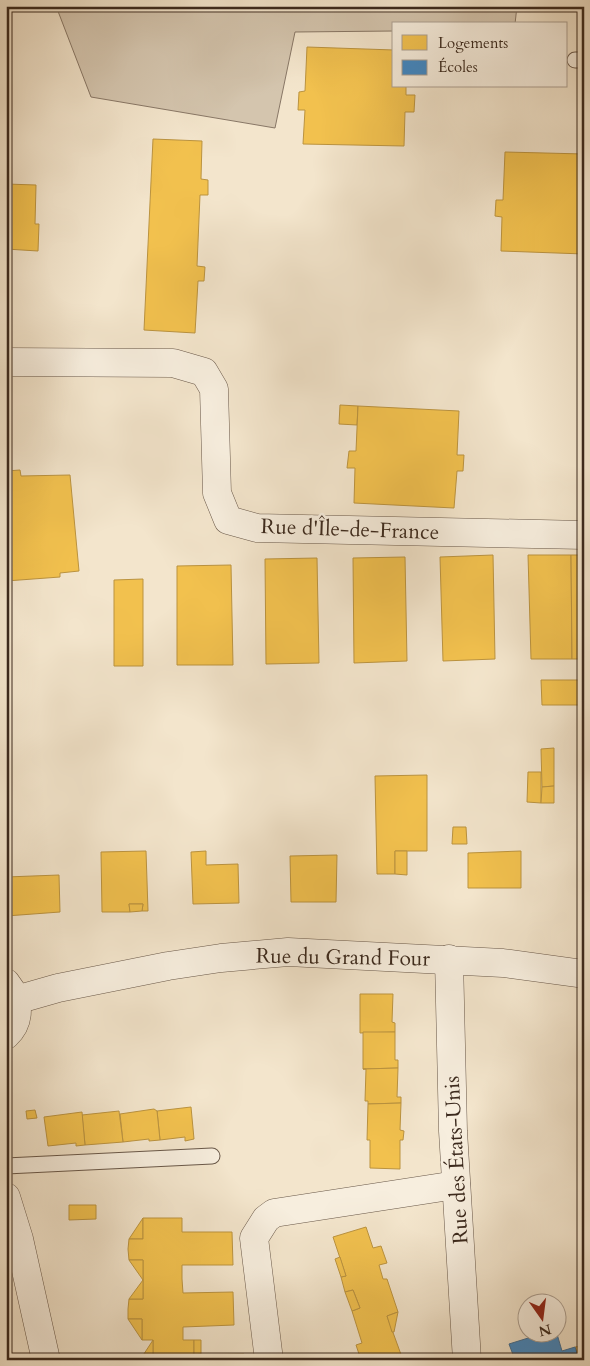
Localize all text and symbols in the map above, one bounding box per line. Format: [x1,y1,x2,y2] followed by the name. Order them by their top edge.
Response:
[392,22,568,88] legend
[438,33,508,53] text: Logements
[438,57,478,77] text: Écoles
[260,512,440,547] street label: Rue d'Île-de-France
[256,941,431,974] street label: Rue du Grand Four
[438,1075,475,1245] street label: Rue des États-Unis
[518,1294,568,1344] north arrow
[537,1319,553,1341] text: N

